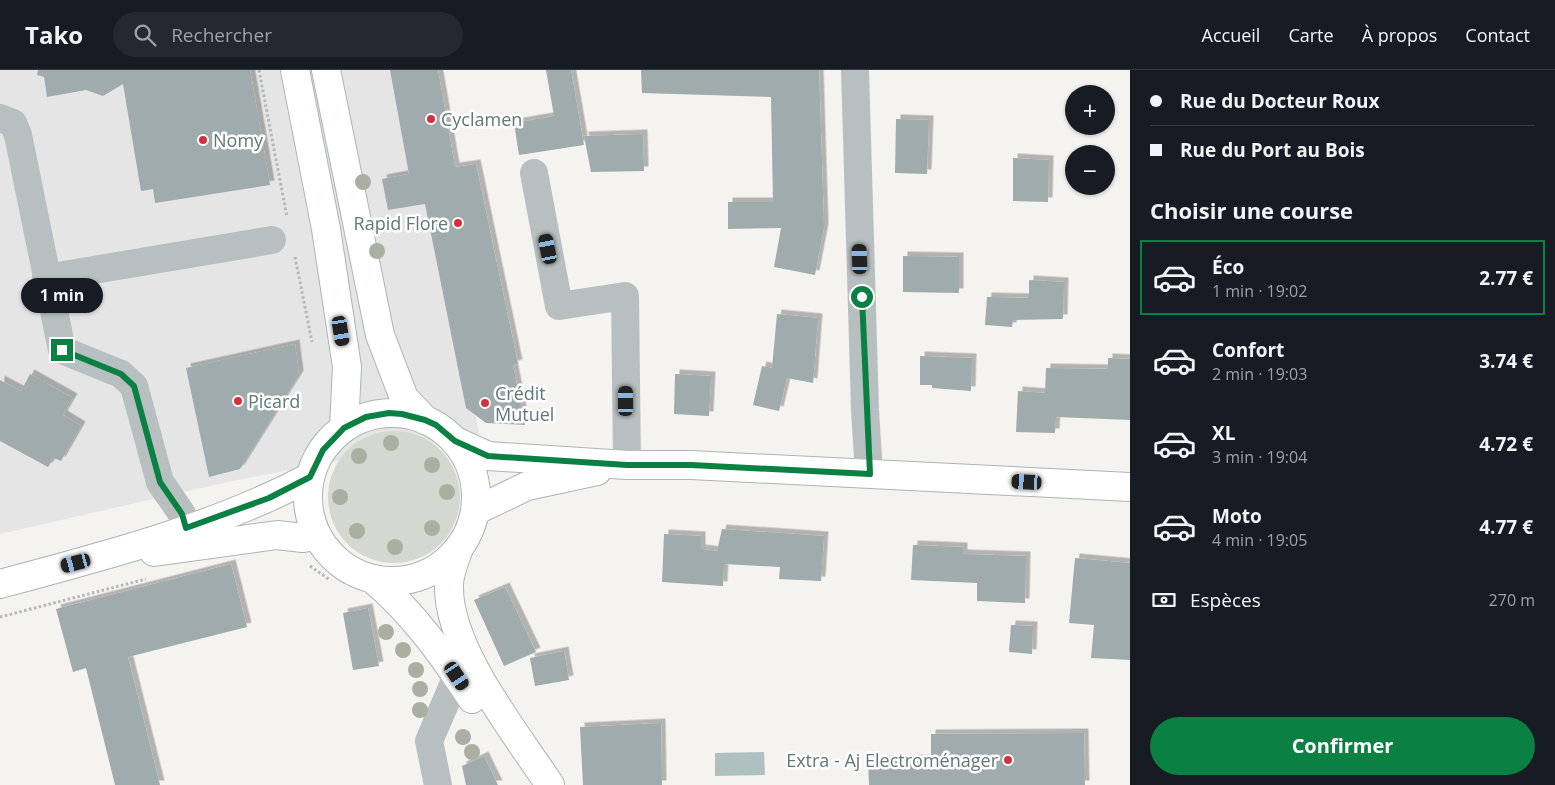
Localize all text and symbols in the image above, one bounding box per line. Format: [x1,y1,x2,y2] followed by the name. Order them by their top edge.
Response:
[113,12,463,57] search box
[25,18,83,51] text: Tako
[131,21,159,49] icon: search
[171,22,272,48] text: Rechercher
[1202,23,1260,47] text: Accueil
[1288,23,1334,47] text: Carte
[1362,23,1437,47] text: À propos
[1465,23,1530,47] text: Contact
[1065,85,1115,195] map controls
[1065,85,1115,135] button: +
[1180,88,1380,114] text: Rue du Docteur Roux
[441,107,522,131] place label: Cyclamen
[425,113,437,125] marker: Cyclamen
[213,128,264,152] place label: Nomy
[197,134,209,146] marker: Nomy
[1180,137,1365,163] text: Rue du Port au Bois
[1065,145,1115,195] button: −
[1150,195,1353,225] text: Choisir une course
[354,211,448,235] place label: Rapid Flore
[452,217,464,229] marker: Rapid Flore
[537,233,558,265] car
[851,244,868,274] car
[1212,254,1244,280] text: Éco
[1152,255,1197,300] icon: car
[1479,265,1533,291] text: 2.77 €
[21,278,103,312] callout: 1 min
[1212,280,1307,302] text: 1 min · 19:02
[40,284,84,306] text: 1 min
[851,286,873,308] route start
[331,315,350,347] car
[1212,337,1284,363] text: Confort
[1152,338,1197,383] icon: car
[51,339,73,361] route end
[1479,348,1533,374] text: 3.74 €
[1212,363,1307,385] text: 2 min · 19:03
[495,381,554,426] place label: Crédit Mutuel
[618,386,633,416] car
[248,389,300,413] place label: Picard
[232,395,244,407] marker: Picard
[479,397,491,409] marker: Crédit Mutuel
[1212,420,1235,446] text: XL
[1152,421,1197,466] icon: car
[1479,431,1533,457] text: 4.72 €
[1212,446,1307,468] text: 3 min · 19:04
[1011,474,1042,490] car
[1212,503,1262,529] text: Moto
[1152,504,1197,549] icon: car
[1479,514,1533,540] text: 4.77 €
[1212,529,1307,551] text: 4 min · 19:05
[59,552,92,574] car
[1150,586,1178,614] icon: cash
[1190,587,1261,613] text: Espèces
[1489,589,1535,611] text: 270 m
[442,659,471,693] car
[1150,717,1535,775] button: Confirmer
[786,748,999,772] place label: Extra - Aj Electroménager
[1002,754,1014,766] marker: Extra - Aj Electroménager

